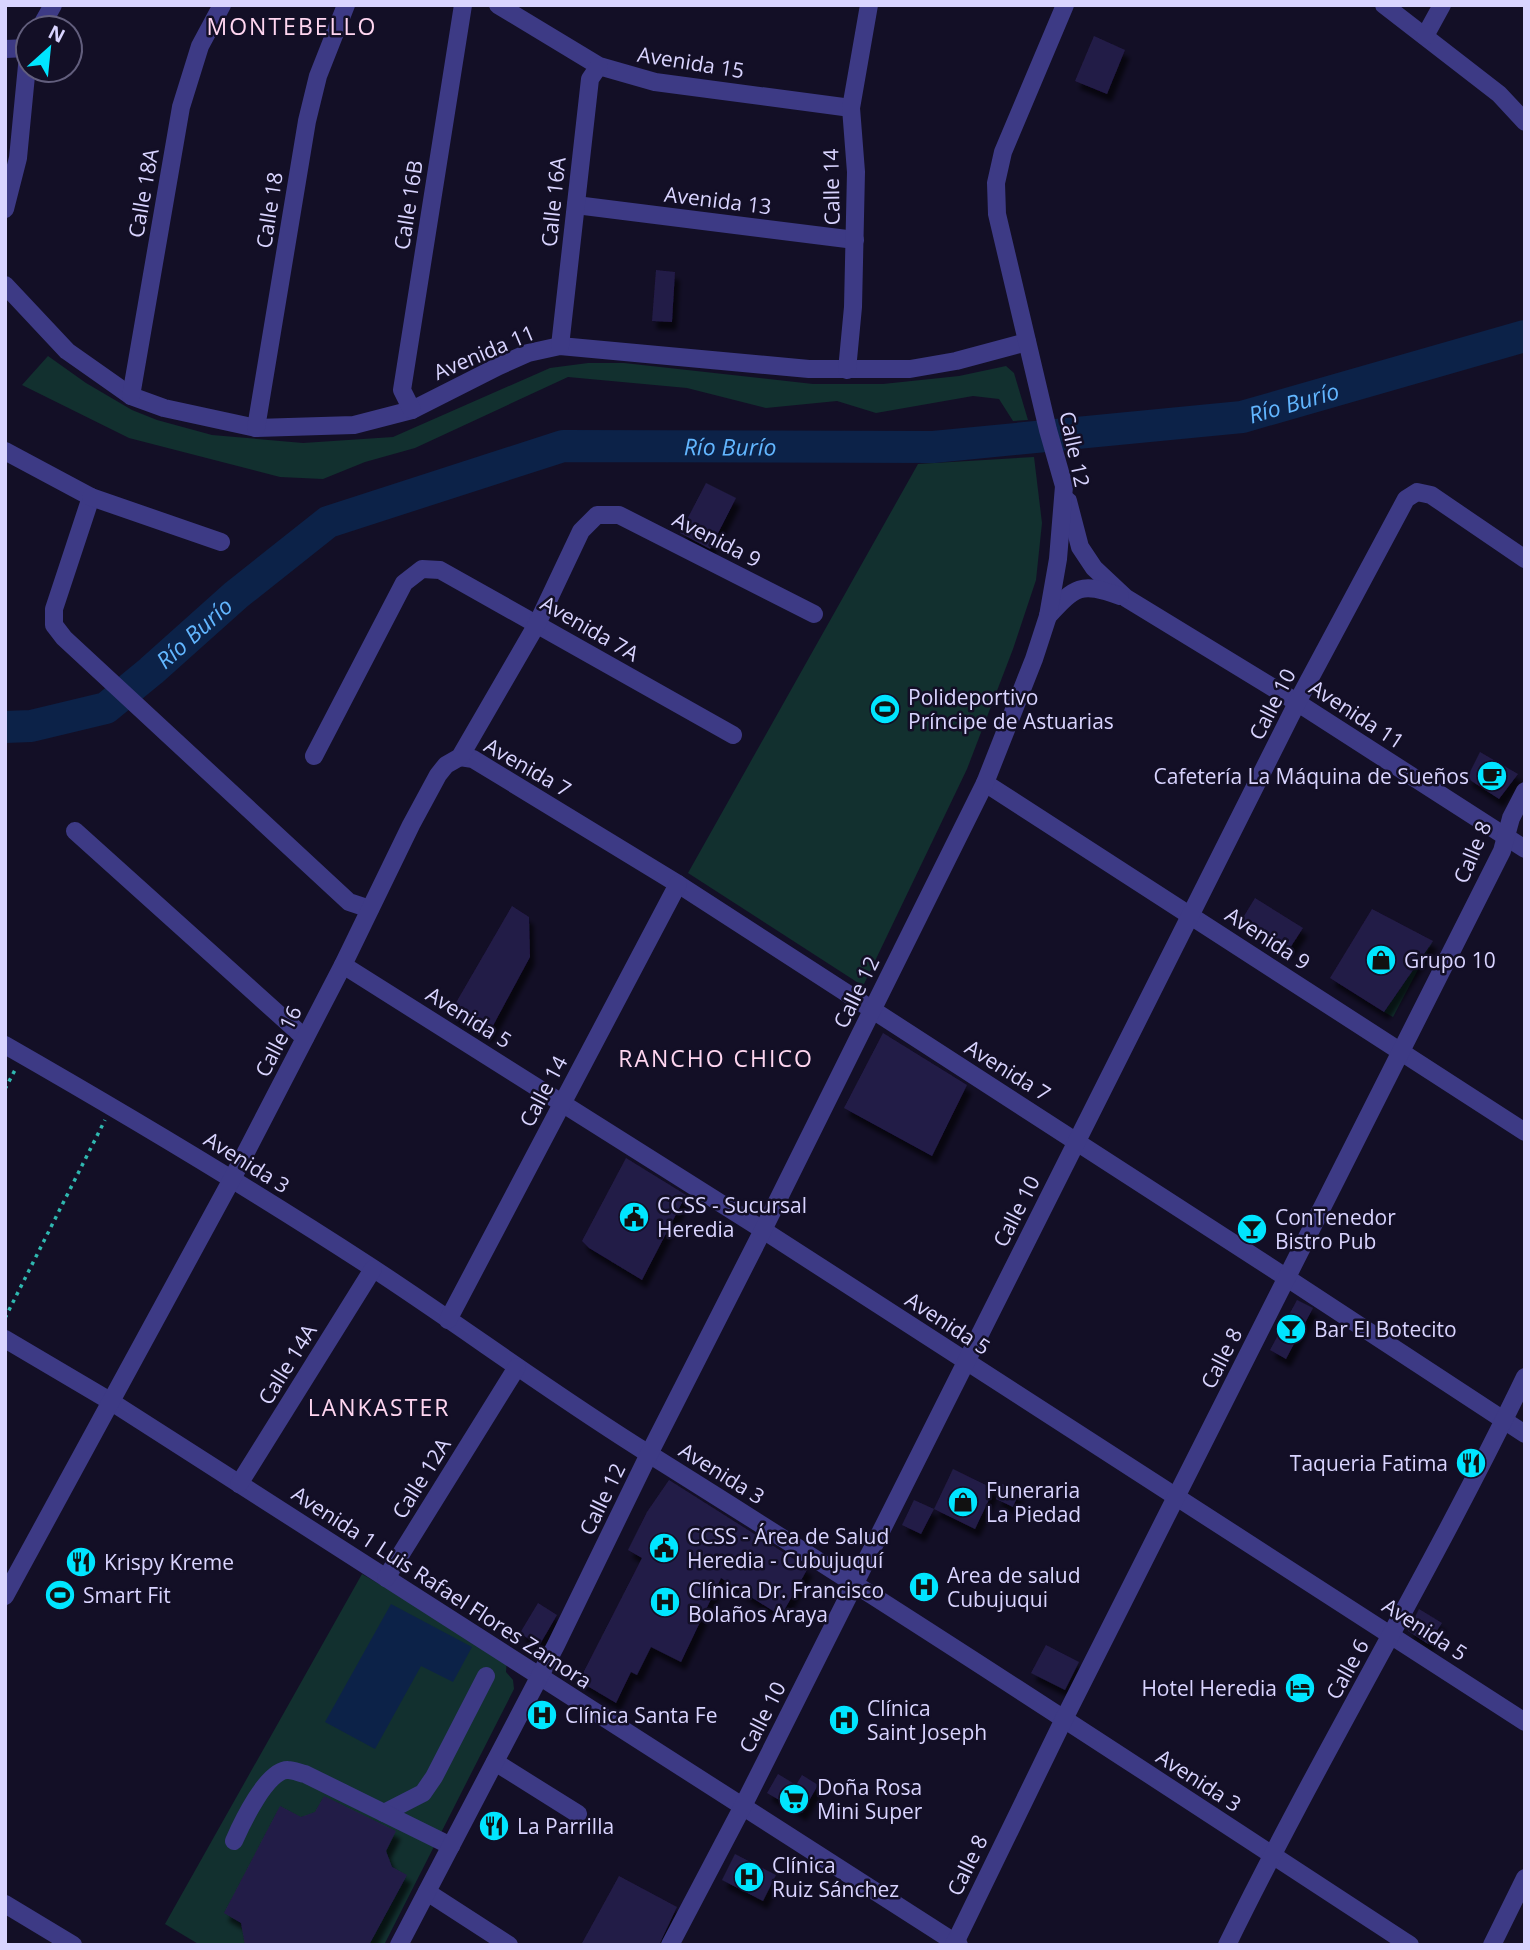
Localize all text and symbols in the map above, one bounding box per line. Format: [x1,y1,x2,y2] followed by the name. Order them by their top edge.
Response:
[207,10,377,42] district label: MONTEBELLO
[14,14,84,84] north arrow
[44,19,70,49] text: N
[636,40,746,84] street label: Avenida 15
[121,146,165,240] street label: Calle 18A
[816,148,846,226] street label: Calle 14
[534,155,572,248] street label: Calle 16A
[387,158,429,252] street label: Calle 16B
[249,170,289,250] street label: Calle 18
[663,180,773,220] street label: Avenida 13
[429,318,539,386] street label: Avenida 11
[1245,374,1343,430] water label: Río Burío
[1053,409,1097,489] street label: Calle 12
[684,430,777,463] water label: Río Burío
[668,505,766,573] street label: Avenida 9
[536,589,645,668] street label: Avenida 7A
[149,590,239,675] water label: Río Burío
[1242,663,1302,745] street label: Calle 10
[1304,673,1410,755] street label: Avenida 11
[908,683,1114,735] place label: Polideportivo Príncipe de Astuarias
[868,692,902,726] sports icon: Polideportivo Príncipe de Astuarias
[480,731,576,803] street label: Avenida 7
[1475,759,1509,793] cafe icon: Cafetería La Máquina de Sueños
[1153,762,1469,790] place label: Cafetería La Máquina de Sueños
[1446,817,1498,887] street label: Calle 8
[1220,900,1316,976] street label: Avenida 9
[1364,943,1398,977] shop icon: Grupo 10
[1404,946,1496,974] place label: Grupo 10
[827,951,885,1033] street label: Calle 12
[421,980,517,1054] street label: Avenida 5
[248,1000,308,1082] street label: Calle 16
[960,1033,1056,1107] street label: Avenida 7
[618,1042,814,1074] district label: RANCHO CHICO
[513,1051,573,1131] street label: Calle 14
[199,1125,295,1199] street label: Avenida 3
[986,1170,1046,1252] street label: Calle 10
[657,1191,807,1243] place label: CCSS - Sucursal Heredia
[617,1200,651,1234] public building icon: CCSS - Sucursal Heredia
[1275,1203,1396,1255] place label: ConTenedor Bistro Pub
[1235,1212,1269,1246] bar icon: ConTenedor Bistro Pub
[900,1285,996,1361] street label: Avenida 5
[1274,1312,1308,1346] bar icon: Bar El Botecito
[1314,1315,1457,1343] place label: Bar El Botecito
[251,1318,323,1410] street label: Calle 14A
[1194,1323,1248,1393] street label: Calle 8
[308,1391,450,1423] district label: LANKASTER
[385,1432,457,1524] street label: Calle 12A
[674,1436,770,1510] street label: Avenida 3
[1454,1446,1488,1480] restaurant icon: Taqueria Fatima
[1290,1449,1448,1477] place label: Taqueria Fatima
[573,1458,631,1540] street label: Calle 12
[986,1476,1081,1528] place label: Funeraria La Piedad
[287,1479,597,1695] street label: Avenida 1 Luis Rafael Flores Zamora
[946,1485,980,1519] shop icon: Funeraria La Piedad
[687,1522,889,1574] place label: CCSS - Área de Salud Heredia - Cubujuquí
[647,1531,681,1565] public building icon: CCSS - Área de Salud Heredia - Cubujuquí
[64,1545,98,1579] restaurant icon: Krispy Kreme
[104,1548,234,1576] place label: Krispy Kreme
[947,1561,1081,1613] place label: Area de salud Cubujuqui
[907,1570,941,1604] hospital icon: Area de salud Cubujuqui
[688,1576,884,1628] place label: Clínica Dr. Francisco Bolaños Araya
[43,1578,77,1612] sports icon: Smart Fit
[83,1581,171,1609] place label: Smart Fit
[648,1585,682,1619] hospital icon: Clínica Dr. Francisco Bolaños Araya
[1377,1591,1473,1667] street label: Avenida 5
[1319,1634,1375,1704] street label: Calle 6
[1283,1671,1317,1705] hotel icon: Hotel Heredia
[1141,1674,1277,1702] place label: Hotel Heredia
[732,1676,792,1758] street label: Calle 10
[867,1694,987,1746] place label: Clínica Saint Joseph
[525,1698,559,1732] hospital icon: Clínica Santa Fe
[565,1701,718,1729] place label: Clínica Santa Fe
[827,1703,861,1737] hospital icon: Clínica Saint Joseph
[1151,1742,1247,1818] street label: Avenida 3
[817,1773,923,1825] place label: Doña Rosa Mini Super
[777,1782,811,1816] supermarket icon: Doña Rosa Mini Super
[477,1809,511,1843] restaurant icon: La Parrilla
[517,1812,614,1840] place label: La Parrilla
[940,1830,994,1900] street label: Calle 8
[772,1851,899,1903] place label: Clínica Ruiz Sánchez
[732,1860,766,1894] hospital icon: Clínica Ruiz Sánchez

